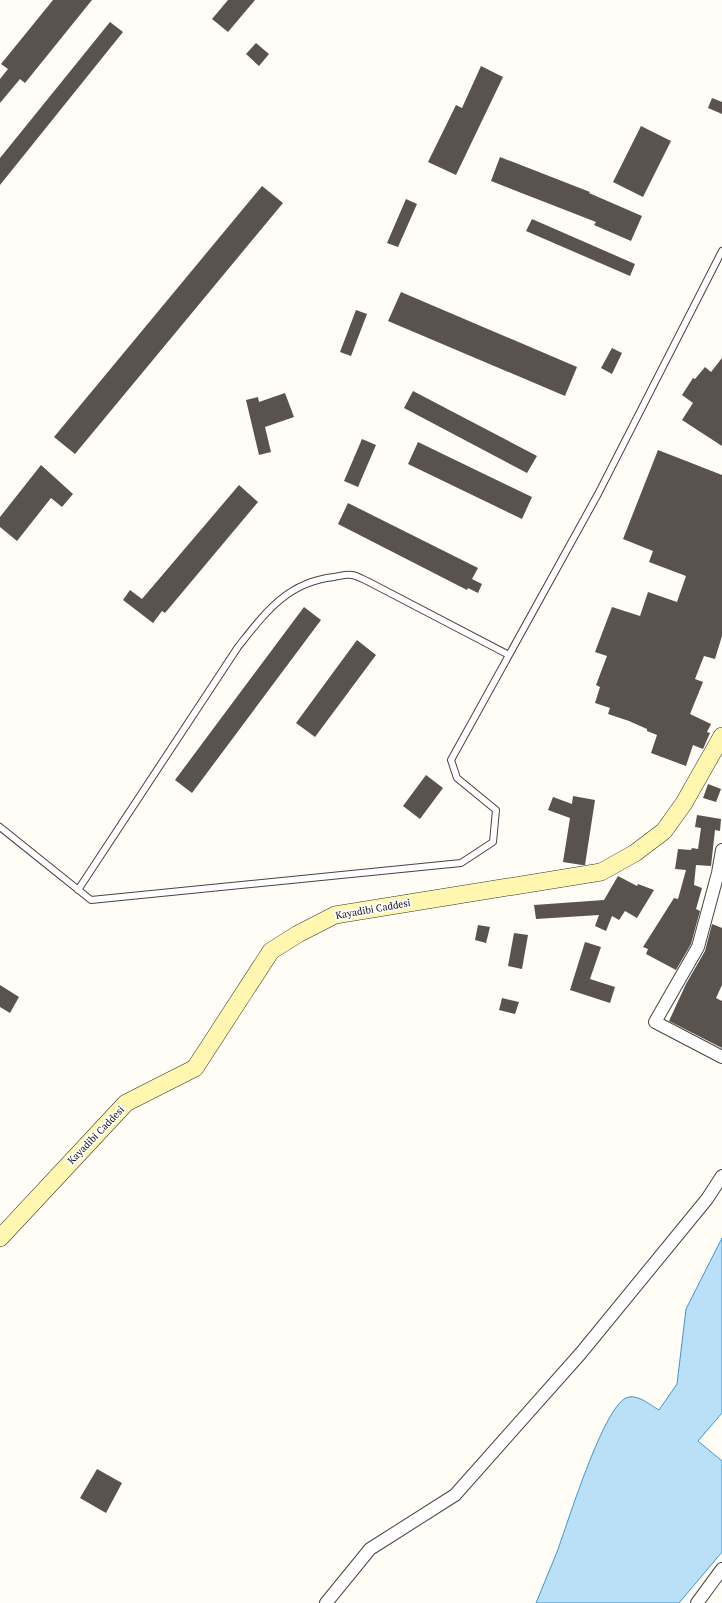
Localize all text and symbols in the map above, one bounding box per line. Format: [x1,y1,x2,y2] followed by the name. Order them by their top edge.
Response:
[334,896,412,922] street label: Kayadibi Caddesi
[65,1103,127,1167] street label: Kayadibi Caddesi

